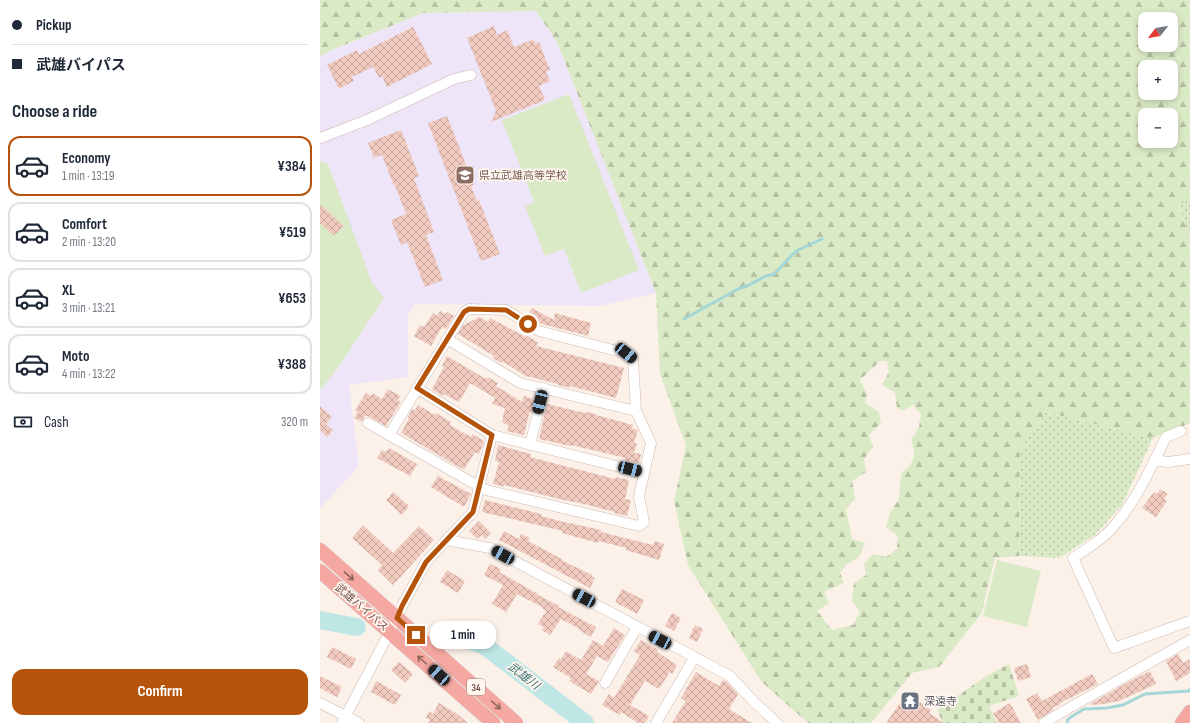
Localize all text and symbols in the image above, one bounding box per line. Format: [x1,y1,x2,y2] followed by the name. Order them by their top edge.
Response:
[1138,12,1178,52] north arrow
[1138,12,1178,148] map controls
[36,16,72,35] text: Pickup
[36,56,126,75] text: 武雄バイパス
[1138,60,1178,100] button: +
[12,101,97,122] text: Choose a ride
[1138,108,1178,148] button: −
[14,148,50,184] icon: car
[62,149,111,168] text: Economy
[277,157,306,176] text: ¥384
[454,164,476,186] school or university icon: 県立武雄高等学校
[62,168,114,184] text: 1 min · 13:19
[479,169,567,182] place label: 県立武雄高等学校
[14,214,50,250] icon: car
[62,215,107,234] text: Comfort
[279,223,306,242] text: ¥519
[62,234,116,250] text: 2 min · 13:20
[14,280,50,316] icon: car
[62,281,75,300] text: XL
[278,289,306,308] text: ¥653
[62,300,115,316] text: 3 min · 13:21
[519,315,537,333] route start
[613,341,639,365] car
[14,346,50,382] icon: car
[62,347,89,366] text: Moto
[277,355,306,374] text: ¥388
[62,366,116,382] text: 4 min · 13:22
[531,389,549,415] car
[12,411,34,433] icon: cash
[44,413,69,432] text: Cash
[281,414,308,430] text: 320 m
[617,460,643,478] car
[490,544,516,566] car
[344,572,355,581] one-way arrow
[333,581,391,634] street label: 武雄バイパス
[571,587,597,609] car
[430,621,496,649] callout: 1 min
[407,626,425,644] route end
[451,627,475,643] text: 1 min
[647,629,673,651] car
[417,655,427,665] one-way arrow
[505,659,544,695] water label: 武雄川
[426,663,452,687] car
[12,669,308,715] button: Confirm
[467,679,485,695] road number: 34
[899,690,921,712] temple icon: 深遠寺
[924,695,957,708] place label: 深遠寺
[490,700,500,709] one-way arrow

